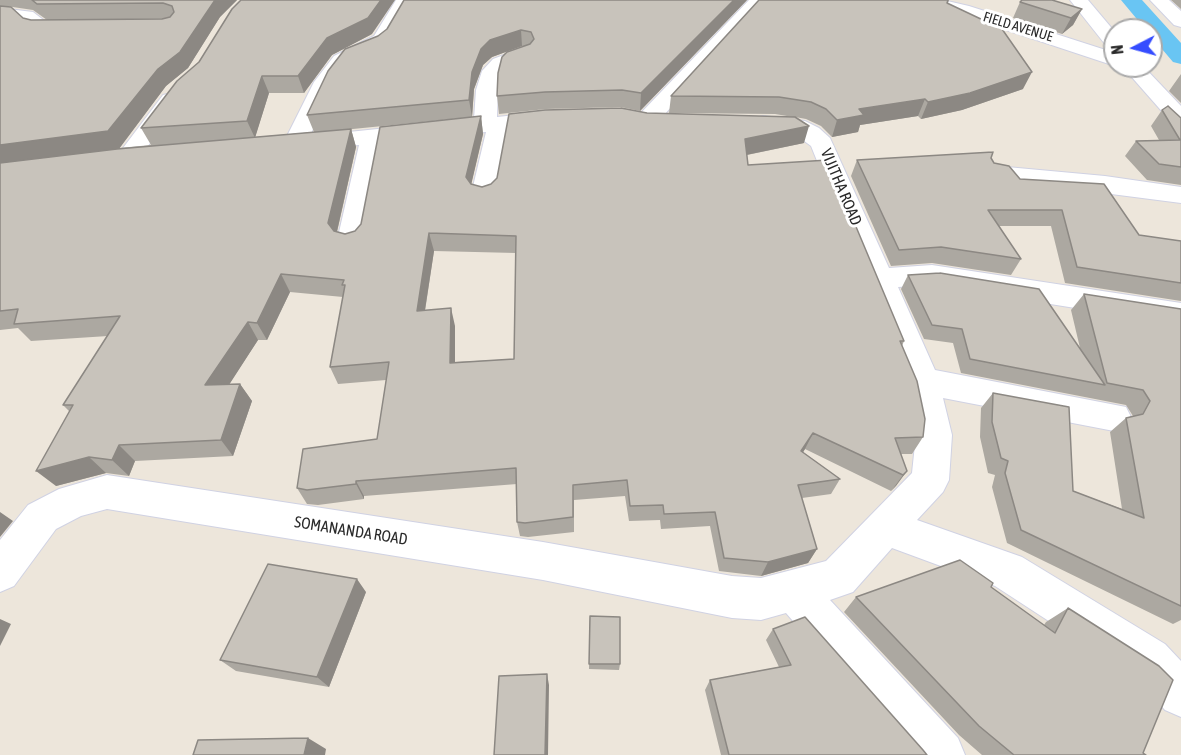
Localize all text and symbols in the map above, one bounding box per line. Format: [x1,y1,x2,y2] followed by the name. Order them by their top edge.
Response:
[981,8,1055,46] street label: FIELD AVENUE
[1103,18,1163,78] north arrow
[1108,44,1127,55] text: N
[816,146,866,228] street label: VIJITHA ROAD
[293,513,409,549] street label: SOMANANDA ROAD

